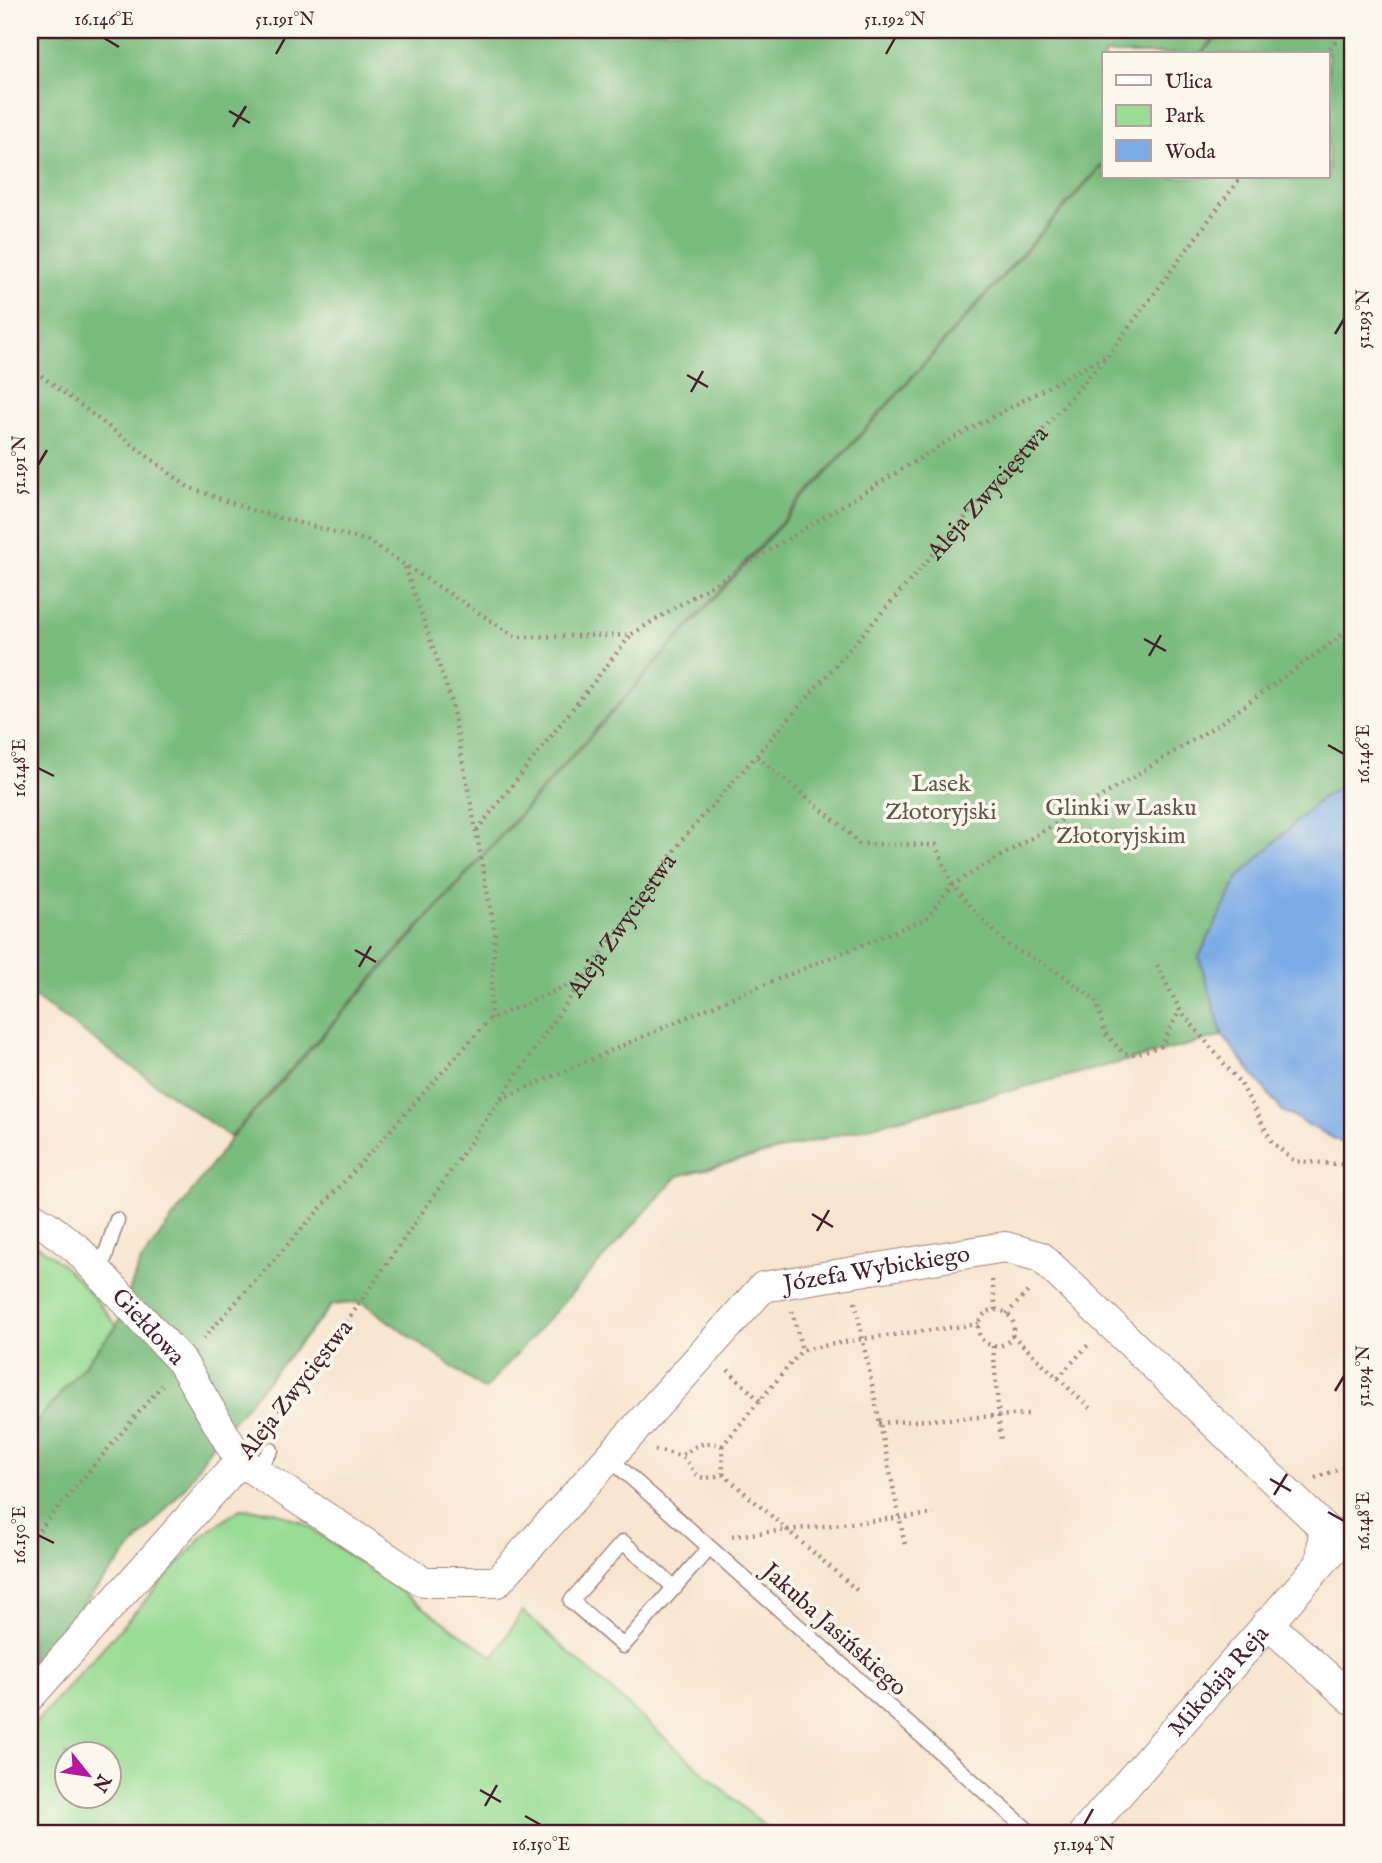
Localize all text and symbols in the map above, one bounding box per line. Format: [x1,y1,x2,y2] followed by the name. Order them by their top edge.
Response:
[74,9,134,32] text: 16.146°E
[255,9,315,32] text: 51.191°N
[864,9,926,32] text: 51.192°N
[1102,52,1330,178] legend
[1165,69,1213,96] text: Ulica
[1165,103,1206,130] text: Park
[1165,139,1216,166] text: Woda
[1353,289,1376,349] text: 51.193°N
[920,419,1056,568] street label: Aleja Zwycięstwa
[9,435,32,495] text: 51.191°N
[1353,724,1376,784] text: 16.146°E
[9,739,32,797] text: 16.148°E
[885,769,997,828] park label: Lasek Złotoryjski
[1045,793,1197,852] park label: Glinki w Lasku Złotoryjskim
[560,848,685,1005] street label: Aleja Zwycięstwa
[778,1239,972,1301] street label: Józefa Wybickiego
[104,1282,192,1373] street label: Giełdowa
[231,1313,361,1467] street label: Aleja Zwycięstwa
[1353,1345,1376,1407] text: 51.194°N
[1353,1492,1376,1550] text: 16.148°E
[9,1506,32,1564] text: 16.150°E
[753,1555,913,1704] street label: Jakuba Jasińskiego
[1162,1619,1277,1744] street label: Mikołaja Reja
[52,1741,122,1811] north arrow
[86,1769,116,1796] text: N
[512,1834,570,1857] text: 16.150°E
[1053,1834,1115,1857] text: 51.194°N

